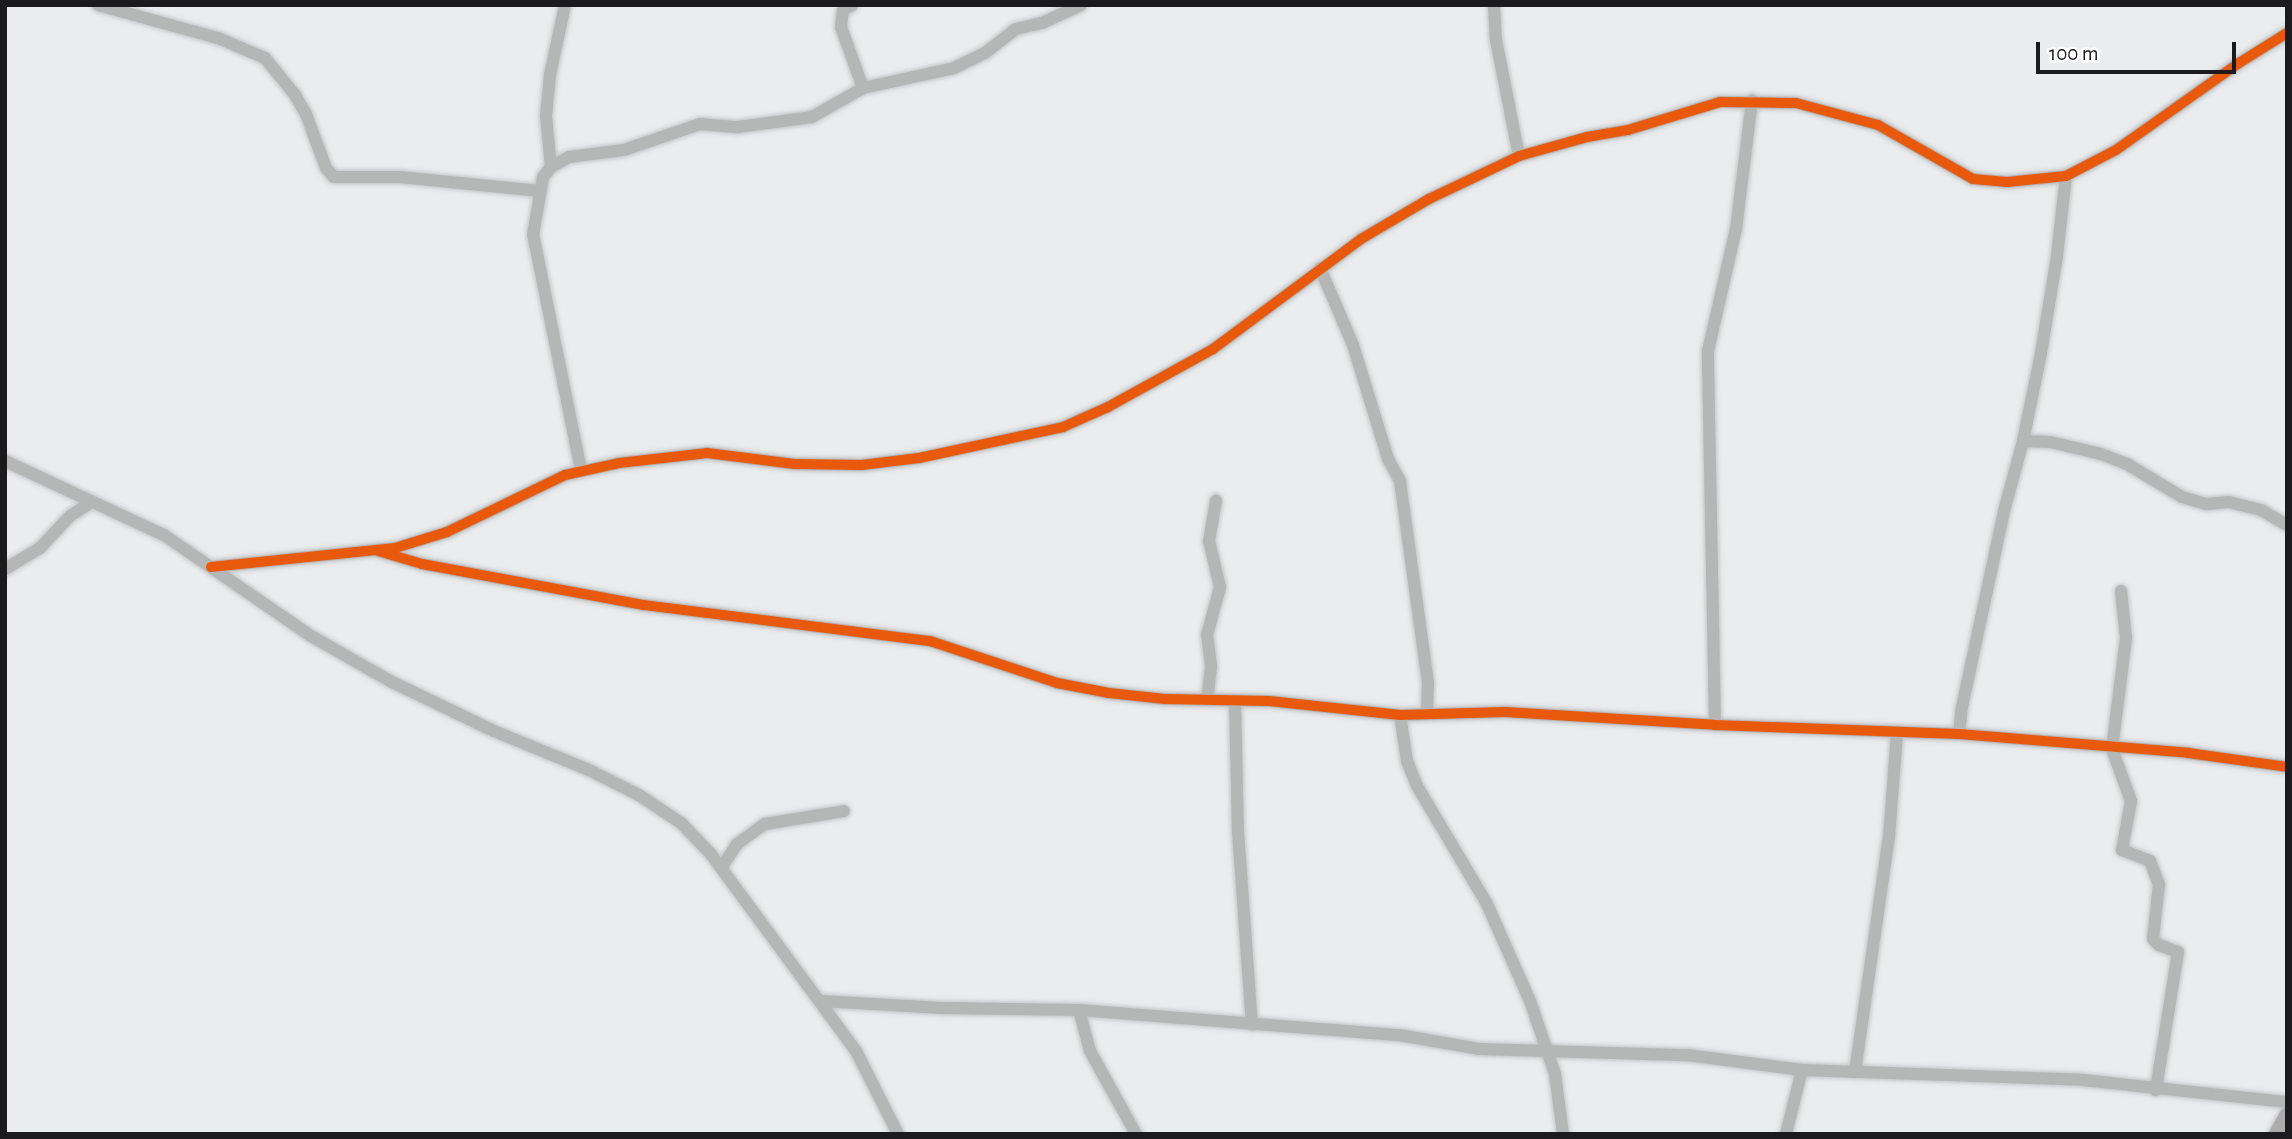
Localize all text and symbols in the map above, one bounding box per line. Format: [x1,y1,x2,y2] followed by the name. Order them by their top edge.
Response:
[2040,28,2240,72] scale bar
[2049,43,2099,64] text: 100 m

